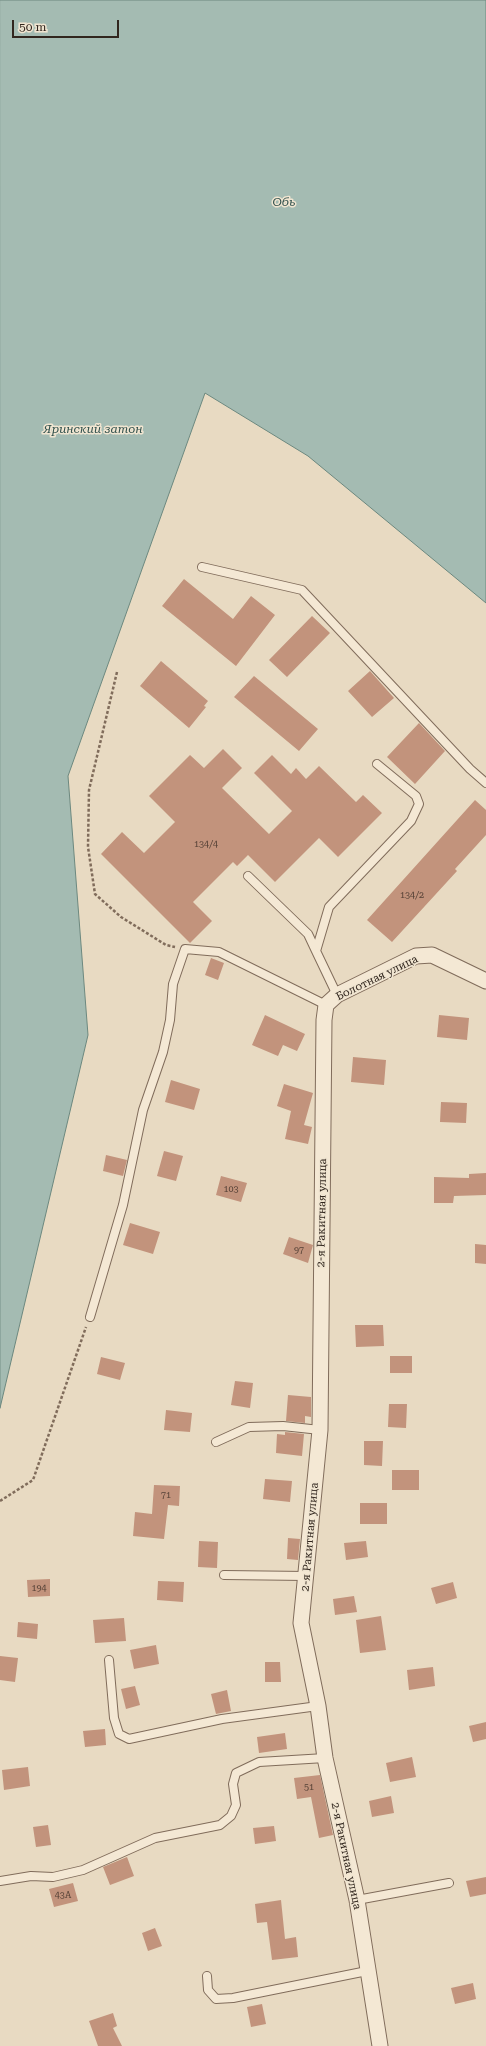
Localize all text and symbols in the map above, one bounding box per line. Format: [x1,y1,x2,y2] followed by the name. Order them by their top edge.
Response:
[14,12,121,38] scale bar
[19,20,46,34] text: 50 m
[272,195,296,209] water label: Обь
[43,422,143,436] water label: Яринский затон
[194,839,218,849] house number: 134/4
[400,890,424,900] house number: 134/2
[334,952,420,1004] street label: Болотная улица
[314,1158,330,1268] street label: 2-я Ракитная улица
[223,1184,239,1194] house number: 103
[294,1245,304,1255] house number: 97
[299,1482,321,1592] street label: 2-я Ракитная улица
[161,1490,171,1500] house number: 71
[31,1583,47,1593] house number: 194
[304,1782,314,1792] house number: 51
[328,1801,364,1911] street label: 2-я Ракитная улица
[55,1890,71,1900] house number: 43А

